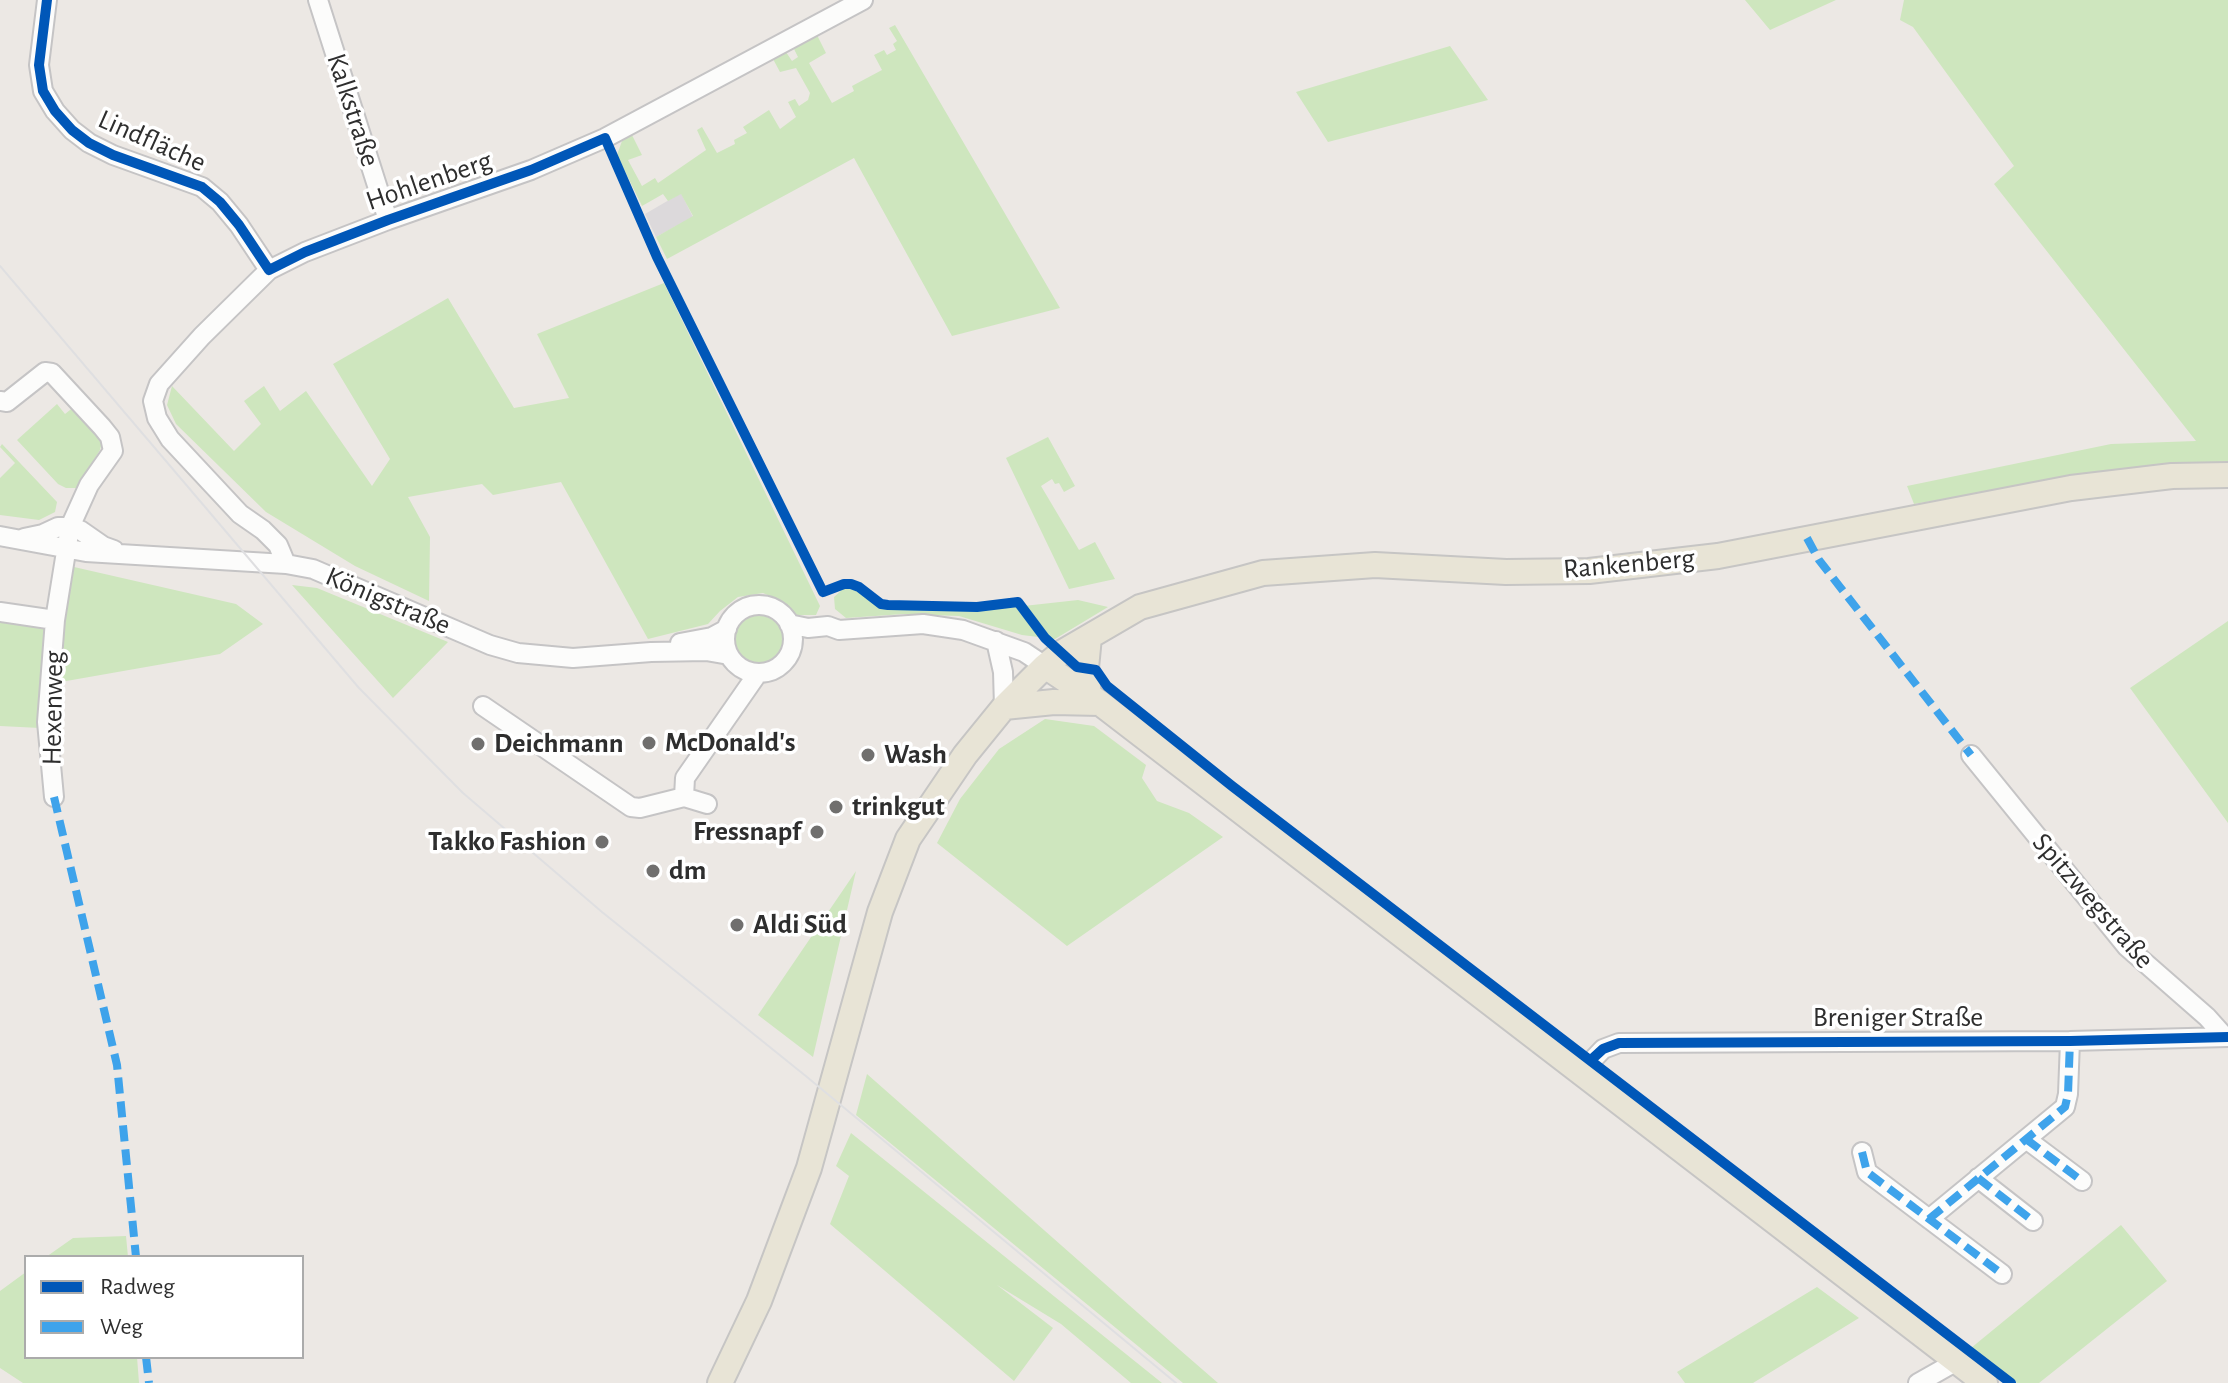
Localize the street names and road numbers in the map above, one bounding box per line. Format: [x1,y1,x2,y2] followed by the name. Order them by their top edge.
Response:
[319,49,387,171] street label: Kalkstraße
[93,102,211,180] street label: Lindfläche
[362,144,496,218] street label: Hohlenberg
[1562,542,1696,586] street label: Rankenberg
[320,560,456,642] street label: Königstraße
[35,650,71,766] street label: Hexenweg
[2025,826,2161,976] street label: Spitzwegstraße
[1813,1001,1983,1035] street label: Breniger Straße

